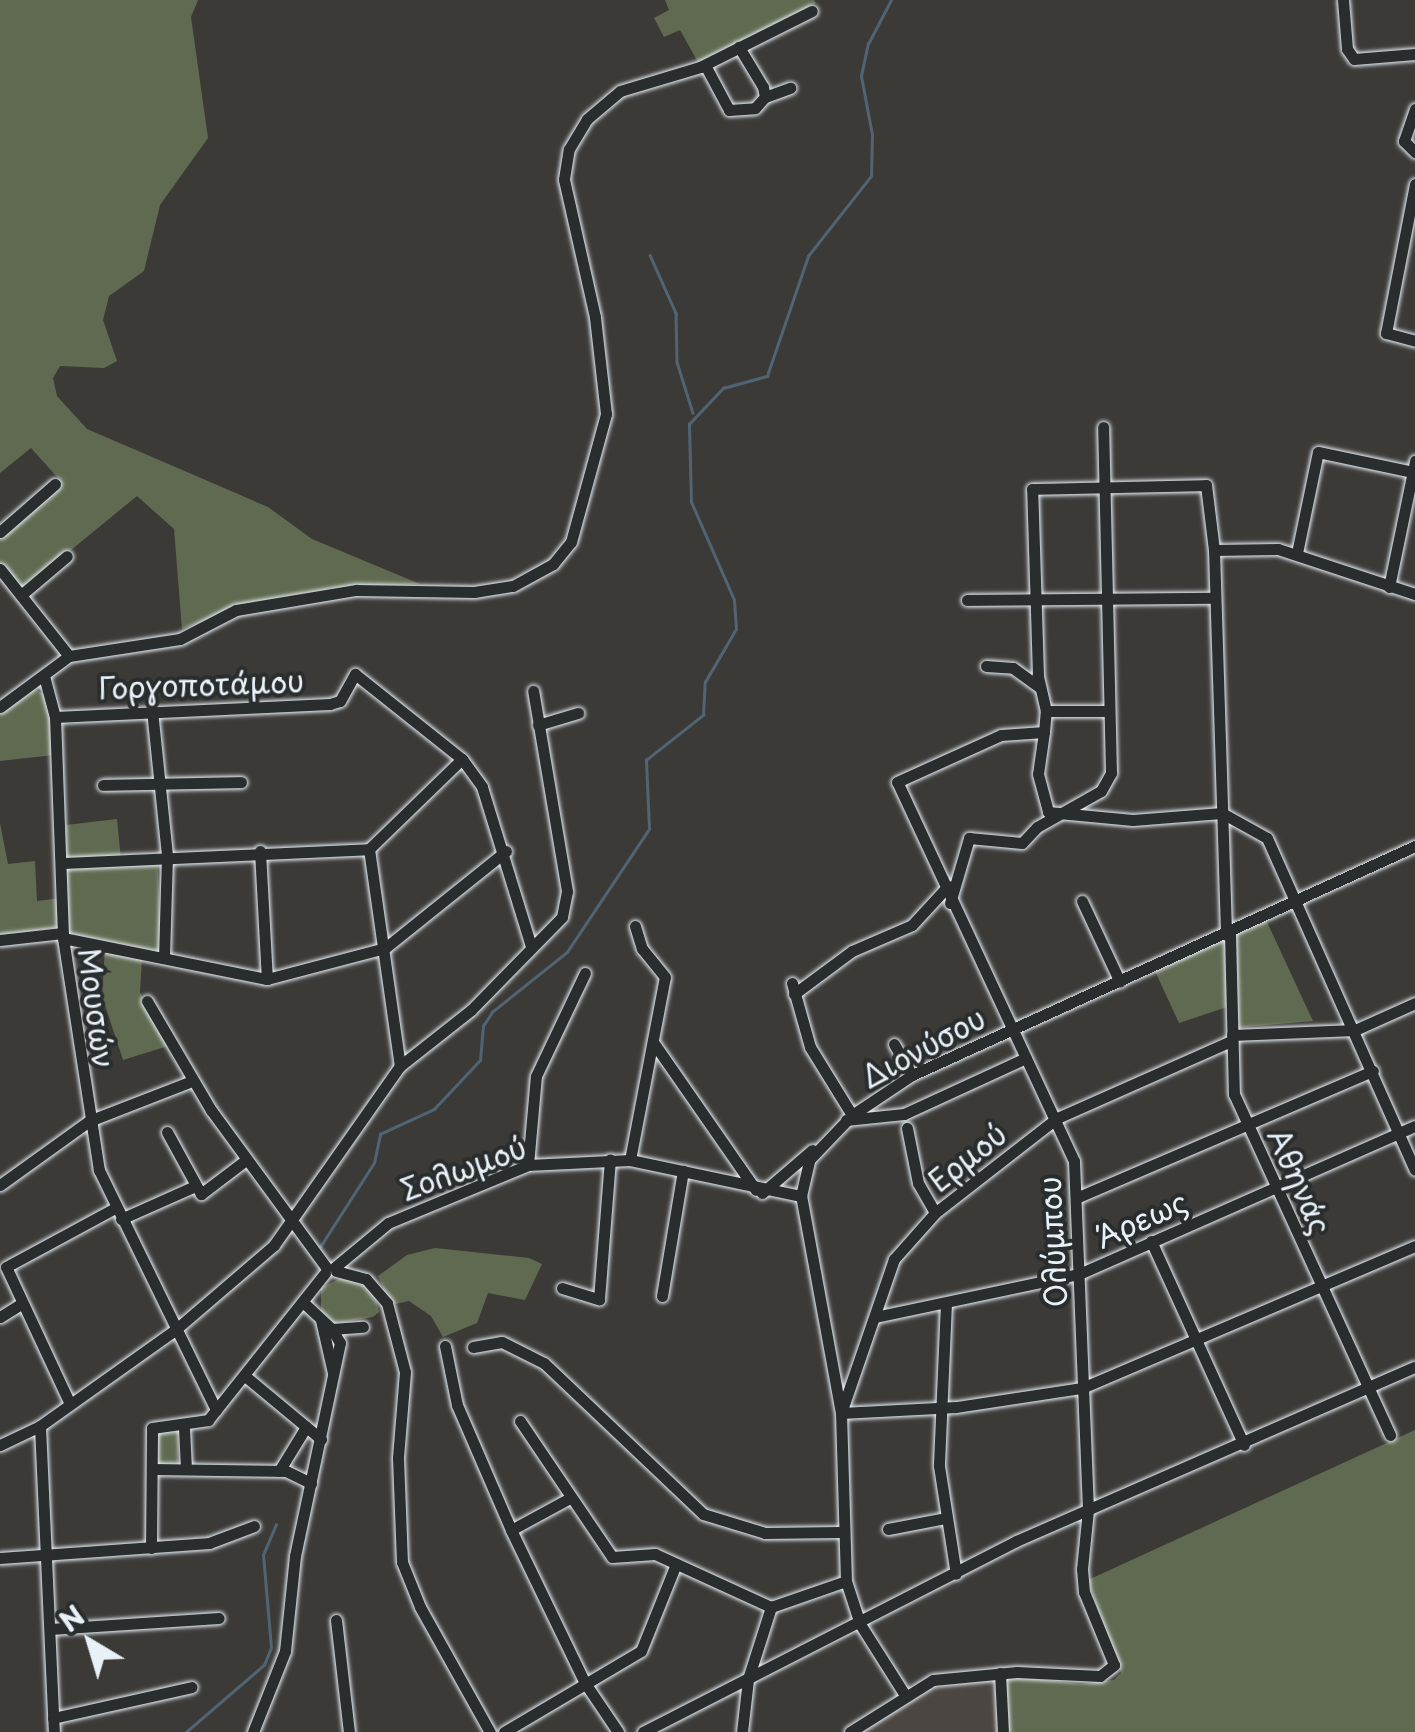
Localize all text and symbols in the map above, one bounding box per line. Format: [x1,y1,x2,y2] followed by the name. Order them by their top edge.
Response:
[97,662,305,706] street label: Γοργοποτάμου
[72,946,122,1070] street label: Μουσών
[855,999,991,1095] street label: Διονύσου
[921,1115,1013,1199] street label: Ερμού
[1261,1123,1339,1239] street label: Αθηνάς
[395,1129,531,1207] street label: Σολωμού
[1031,1176,1073,1308] street label: Ολύμπου
[1090,1183,1192,1255] street label: Άρεως
[40,1592,140,1692] north arrow
[49,1594,93,1642] text: N

